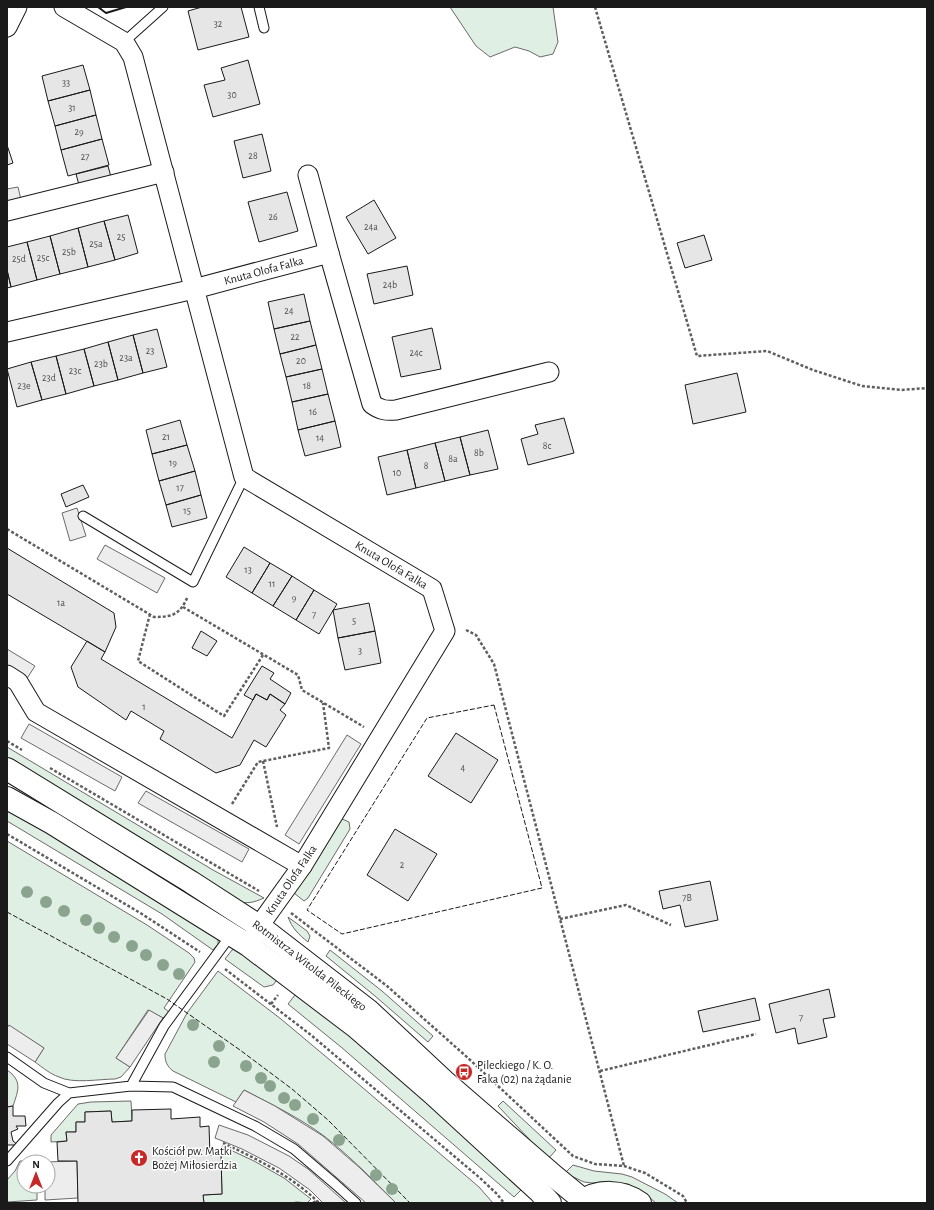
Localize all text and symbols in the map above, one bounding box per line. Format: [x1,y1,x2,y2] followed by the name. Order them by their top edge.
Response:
[214,19,223,29] house number: 32
[62,78,70,88] house number: 33
[227,90,237,100] house number: 30
[68,103,76,113] house number: 31
[74,127,84,137] house number: 29
[248,151,258,161] house number: 28
[81,152,89,162] house number: 27
[268,212,278,222] house number: 26
[364,222,378,232] house number: 24a
[117,232,125,242] house number: 25
[89,239,103,249] house number: 25a
[62,247,76,257] house number: 25b
[37,253,49,263] house number: 25c
[12,254,26,264] house number: 25d
[223,254,305,287] street label: Knuta Olofa Falka
[383,280,397,290] house number: 24b
[284,306,294,316] house number: 24
[290,332,300,342] house number: 22
[146,346,154,356] house number: 23
[409,348,423,358] house number: 24c
[119,353,133,363] house number: 23a
[296,356,306,366] house number: 20
[94,359,108,369] house number: 23b
[69,366,81,376] house number: 23c
[42,373,56,383] house number: 23d
[17,381,31,391] house number: 23e
[303,381,311,391] house number: 18
[309,407,317,417] house number: 16
[162,432,170,442] house number: 21
[316,433,324,443] house number: 14
[543,441,551,451] house number: 8c
[474,448,484,458] house number: 8b
[448,454,458,464] house number: 8a
[169,458,177,468] house number: 19
[424,461,429,471] house number: 8
[393,468,401,478] house number: 10
[176,483,184,493] house number: 17
[183,506,191,516] house number: 15
[353,539,430,591] street label: Knuta Olofa Falka
[244,565,252,575] house number: 13
[269,579,275,589] house number: 11
[292,593,297,603] house number: 9
[57,598,65,608] house number: 1a
[312,610,316,620] house number: 7
[352,616,356,626] house number: 5
[358,646,362,656] house number: 3
[142,702,146,712] house number: 1
[461,763,466,773] house number: 4
[263,842,319,917] street label: Knuta Olofa Falka
[400,860,405,870] house number: 2
[682,893,692,903] house number: 7B
[250,917,369,1013] street label: Rotmistrza Witolda Pileckiego
[799,1013,803,1023] house number: 7
[477,1059,572,1085] place label: Pileckiego / K. O. Faka (02) na żądanie
[454,1062,474,1082] bus stop icon: Pileckiego / K. O. Faka (02) na żądanie
[152,1145,238,1172] place label: Kościół pw. Matki Bożej Miłosierdzia
[129,1148,149,1168] church icon: Kościół pw. Matki Bożej Miłosierdzia
[16,1154,56,1194] north arrow
[32,1159,40,1170] text: N

